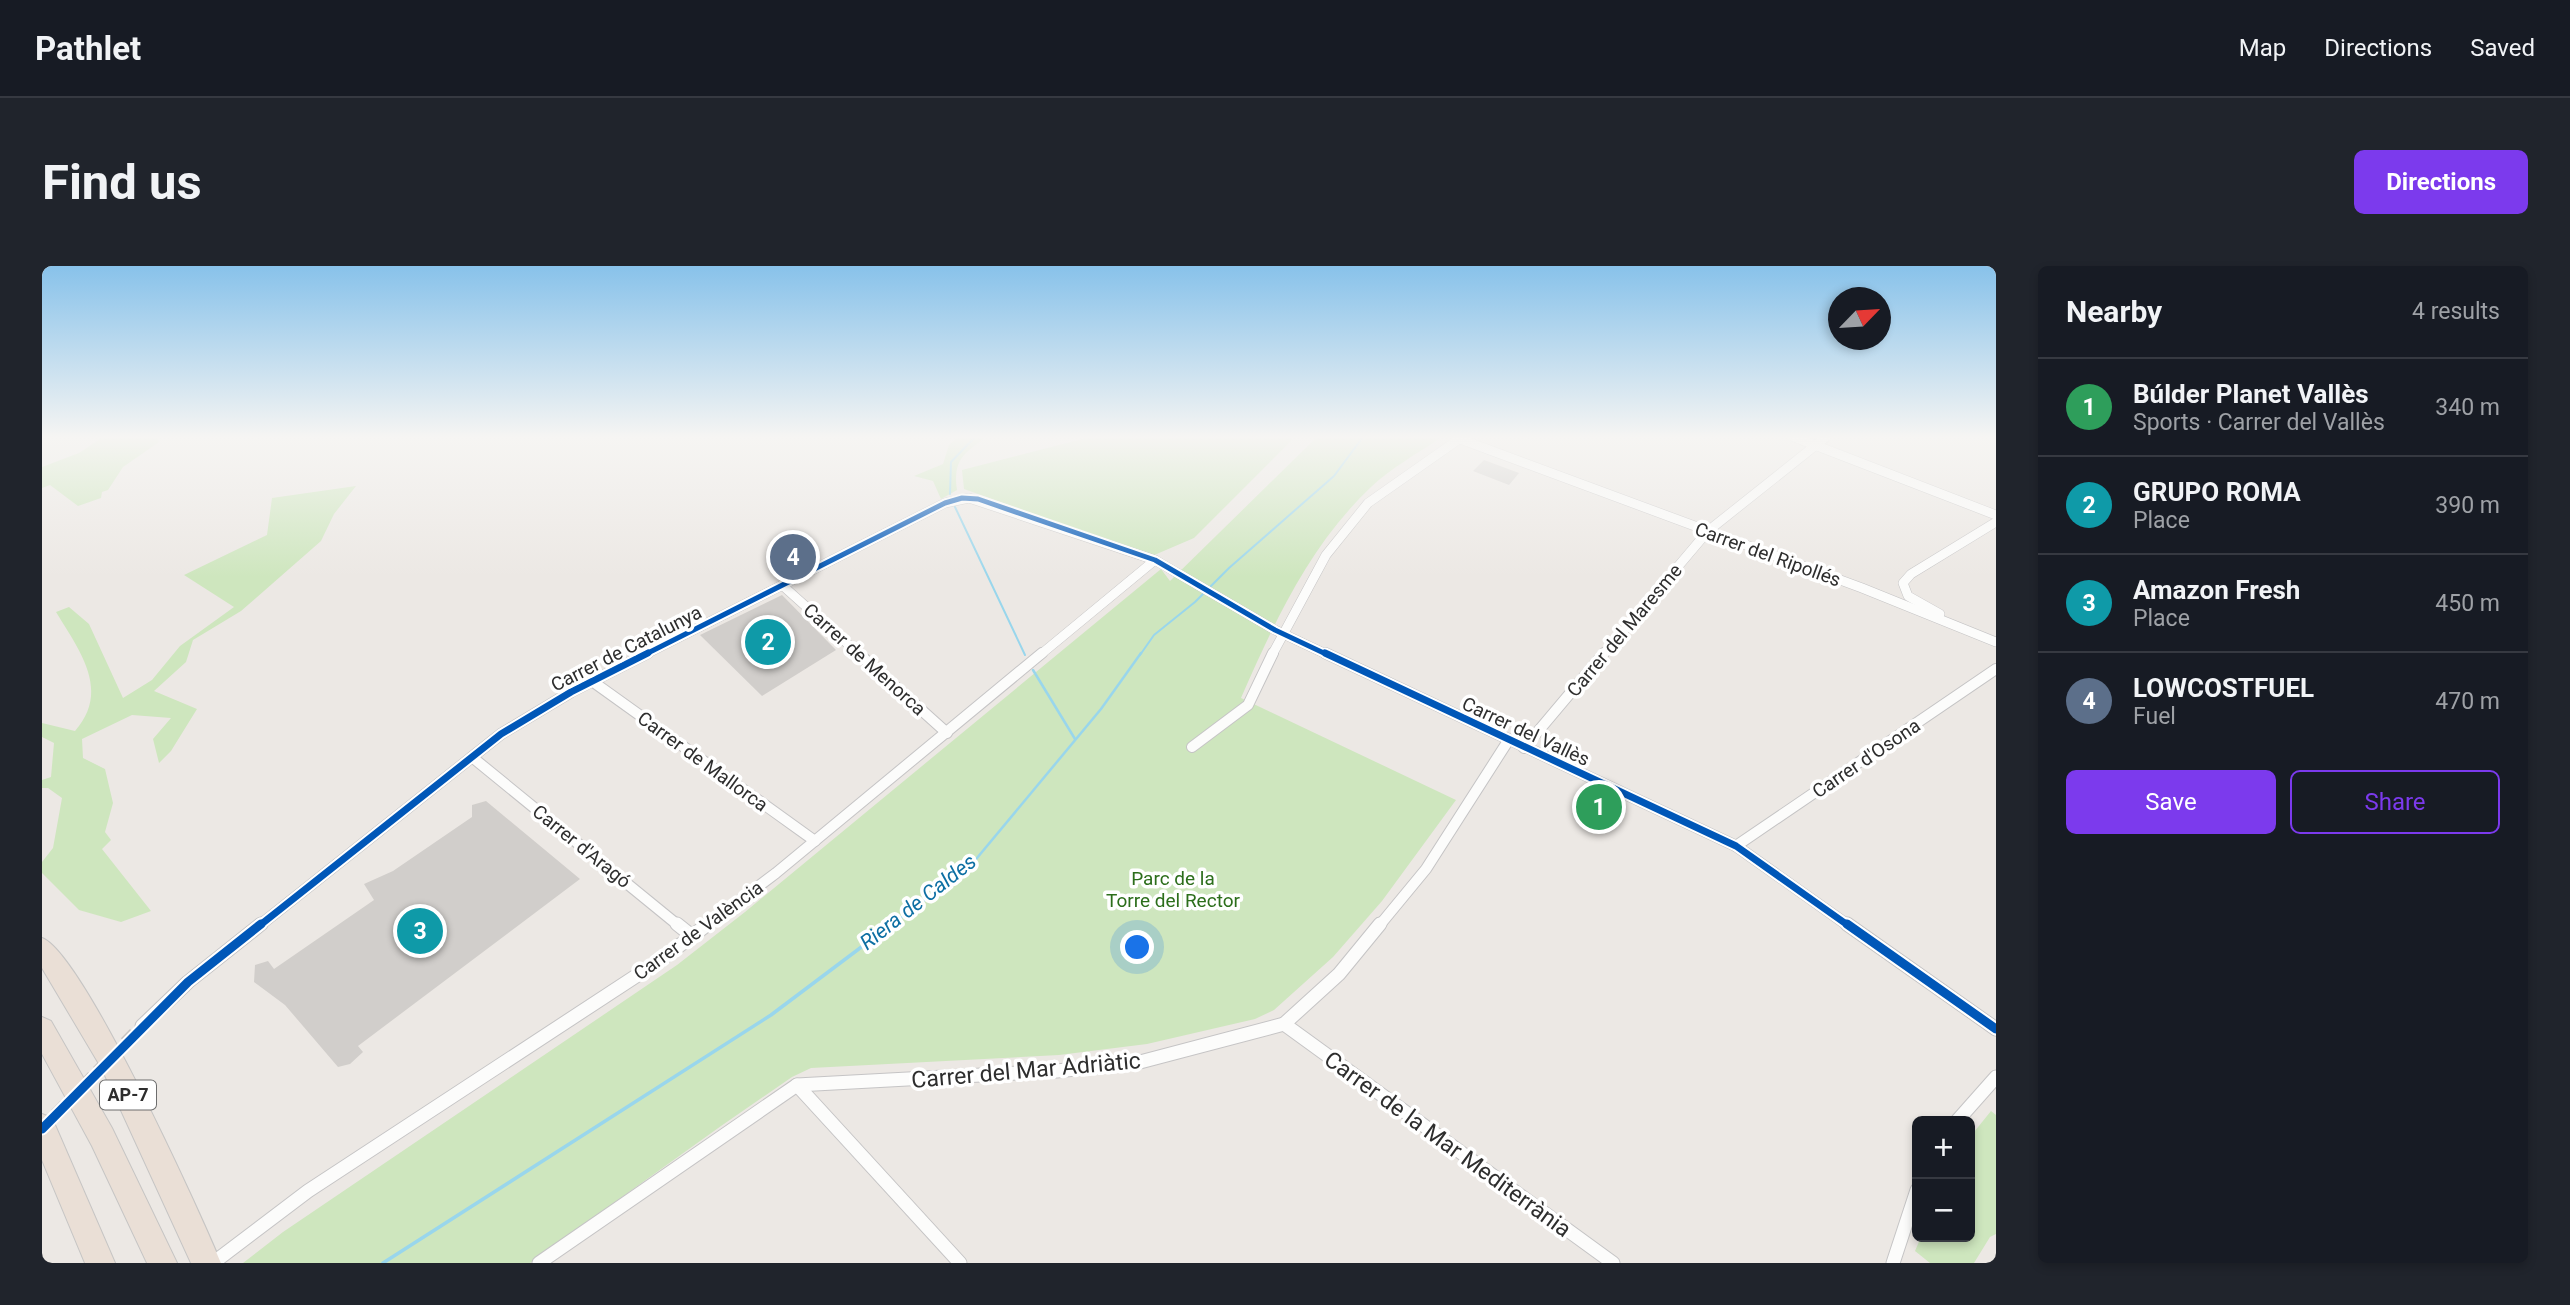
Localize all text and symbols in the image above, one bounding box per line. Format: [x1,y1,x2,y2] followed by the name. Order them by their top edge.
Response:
[35,29,141,68] text: Pathlet
[2239,34,2286,62] text: Map
[2324,34,2432,62] text: Directions
[2470,34,2535,62] text: Saved
[2354,150,2528,214] button: Directions
[42,154,202,211] text: Find us
[1828,287,1891,350] north arrow
[2066,294,2162,329] text: Nearby
[2412,298,2500,325] text: 4 results
[2133,379,2369,409] text: Búlder Planet Vallès
[2082,394,2096,421] text: 1
[2435,394,2500,421] text: 340 m
[2133,409,2385,436] text: Sports · Carrer del Vallès
[2133,477,2301,507] text: GRUPO ROMA
[2082,492,2096,519] text: 2
[2435,492,2500,519] text: 390 m
[2133,507,2190,534] text: Place
[1692,517,1844,592] street label: Carrer del Ripollés
[770,531,816,583] pin: 4
[1562,559,1687,702] street label: Carrer del Maresme
[2133,575,2300,605] text: Amazon Fresh
[2082,590,2096,617] text: 3
[2435,590,2500,617] text: 450 m
[799,598,931,720] street label: Carrer de Menorca
[547,600,705,696] street label: Carrer de Catalunya
[2133,605,2190,632] text: Place
[745,616,791,668] pin: 2
[2133,673,2314,703] text: LOWCOSTFUEL
[2082,688,2096,715] text: 4
[2435,688,2500,715] text: 470 m
[1458,692,1593,771] street label: Carrer del Vallès
[2133,703,2176,730] text: Fuel
[633,706,772,816] street label: Carrer de Mallorca
[1808,714,1925,803] street label: Carrer d'Osona
[2066,770,2276,834] button: Save
[2290,770,2500,834] button: Share
[1576,781,1622,833] pin: 1
[528,800,635,893] street label: Carrer d'Aragó
[855,849,981,955] water label: Riera de Caldes
[1106,867,1241,912] park label: Parc de la Torre del Rector
[629,876,767,985] street label: Carrer de València
[397,905,443,957] pin: 3
[1120,930,1154,964] your location
[1319,1046,1576,1243] street label: Carrer de la Mar Mediterrània
[910,1047,1142,1094] street label: Carrer del Mar Adriàtic
[100,1080,156,1110] road number: AP-7
[1912,1116,1975,1242] map controls
[1912,1116,1975,1179] button: +
[1912,1179,1975,1242] button: −

